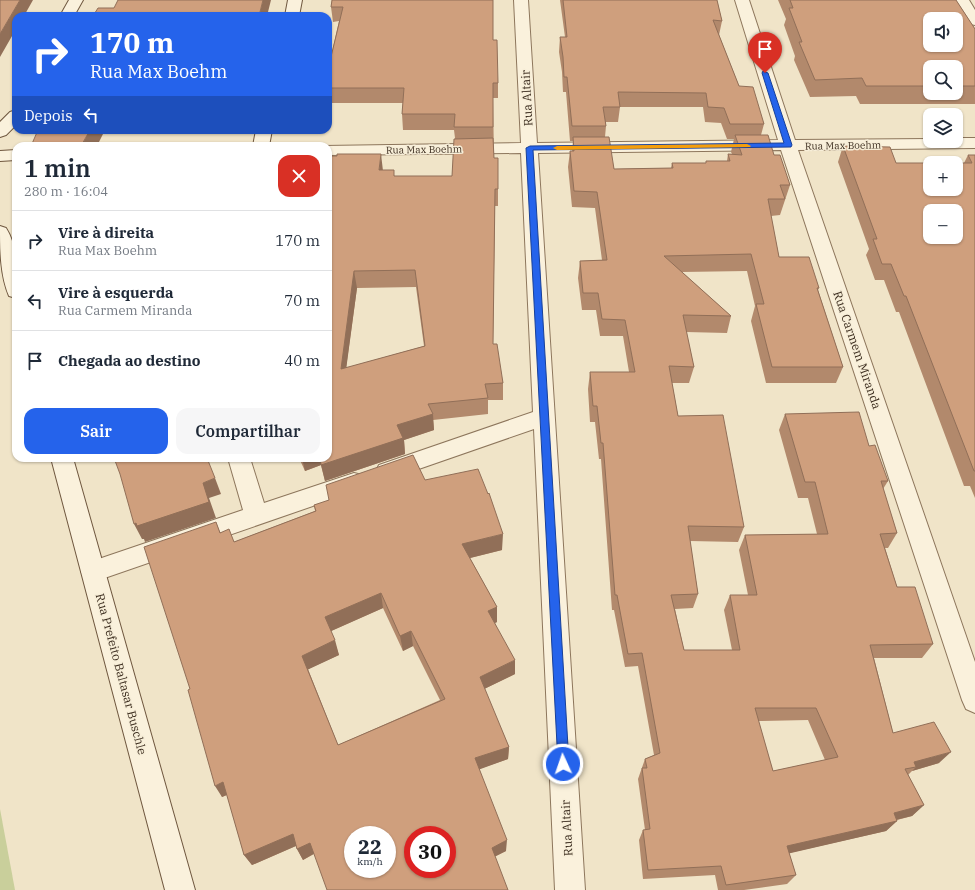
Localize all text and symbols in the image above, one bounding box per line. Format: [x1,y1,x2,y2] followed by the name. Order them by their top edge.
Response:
[923,12,963,244] map controls
[923,12,963,52] button: sound
[90,24,174,61] text: 170 m
[24,28,76,80] icon: right
[748,32,782,73] pin
[754,38,776,60] icon: arrive
[90,60,227,83] text: Rua Max Boehm
[923,60,963,100] button: search
[518,69,535,127] street label: Rua Altair
[80,104,102,126] icon: left
[24,106,72,125] text: Depois
[923,108,963,148] button: layers
[805,138,882,153] street label: Rua Max Boehm
[386,142,463,157] street label: Rua Max Boehm
[24,152,91,184] text: 1 min
[278,155,320,197] button: close
[923,156,963,196] button: +
[24,183,108,200] text: 280 m · 16:04
[923,204,963,244] button: −
[58,223,154,242] text: Vire à direita
[24,230,46,252] icon: right
[275,231,320,250] text: 170 m
[58,242,157,259] text: Rua Max Boehm
[58,283,174,302] text: Vire à esquerda
[830,289,885,411] street label: Rua Carmem Miranda
[24,290,46,312] icon: left
[284,291,320,310] text: 70 m
[58,302,192,319] text: Rua Carmem Miranda
[24,350,46,372] icon: arrive
[58,351,201,370] text: Chegada ao destino
[284,351,320,370] text: 40 m
[24,408,168,454] button: Sair
[176,408,320,454] button: Compartilhar
[93,592,150,756] street label: Rua Prefeito Baltasar Buschle
[542,743,584,785] position arrow
[558,799,575,857] street label: Rua Altair
[404,826,456,878] speed limit sign: 30
[358,833,382,860] text: 22
[357,855,383,868] text: km/h

